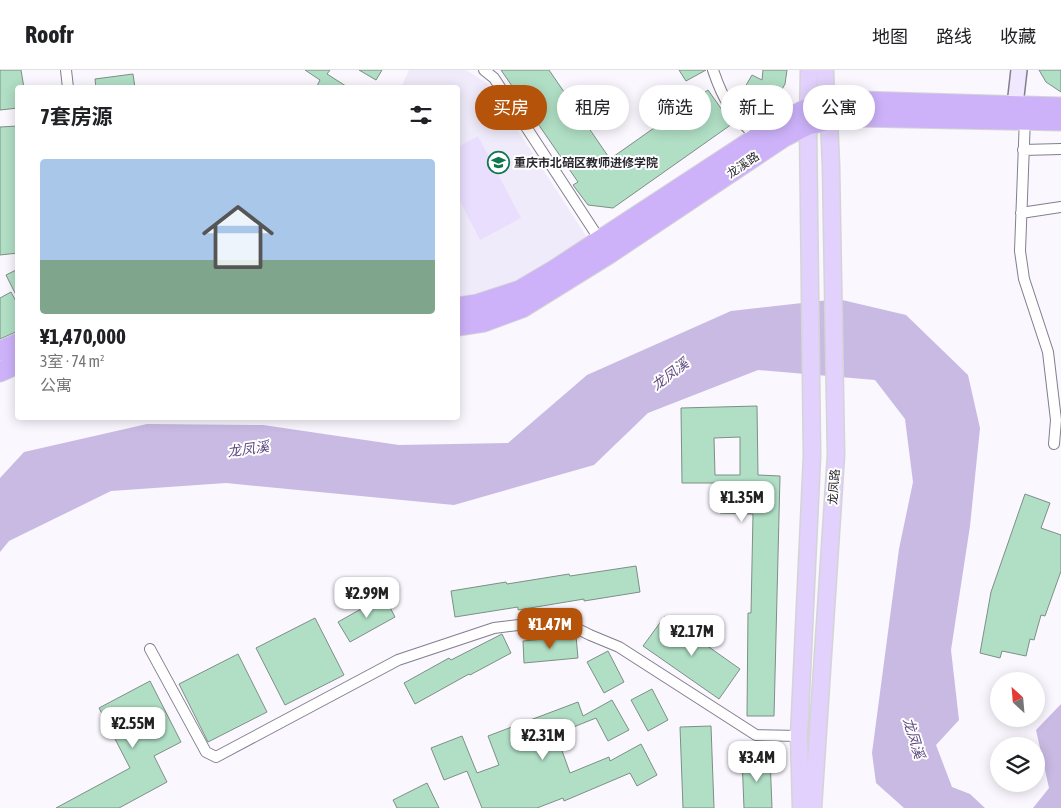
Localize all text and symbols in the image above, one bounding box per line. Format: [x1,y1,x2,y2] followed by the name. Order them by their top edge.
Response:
[25,21,73,48] text: Roofr
[872,26,908,47] text: 地图
[936,26,972,47] text: 路线
[1000,26,1036,47] text: 收藏
[475,85,547,130] chip: 买房
[557,85,629,130] chip: 租房
[639,85,711,130] chip: 筛选
[721,85,793,130] chip: 新上
[803,85,875,130] chip: 公寓
[407,101,435,129] icon: filters
[40,104,113,128] text: 7套房源
[724,149,762,181] street label: 龙溪路
[486,151,510,175] school or university icon: 重庆市北碚区教师进修学院
[514,156,658,170] place label: 重庆市北碚区教师进修学院
[193,192,283,282] icon: home
[40,324,126,348] text: ¥1,470,000
[40,352,105,370] text: 3室 · 74 m²
[648,354,693,393] water label: 龙凤溪
[40,376,72,394] text: 公寓
[226,438,272,460] water label: 龙凤溪
[826,469,842,505] street label: 龙凤路
[701,480,783,523] pin: ¥1.35M
[720,488,764,506] text: ¥1.35M
[326,576,408,619] pin: ¥2.99M
[345,584,389,602] text: ¥2.99M
[509,608,591,650] pin: ¥1.47M
[651,614,733,657] pin: ¥2.17M
[528,615,572,633] text: ¥1.47M
[670,622,714,640] text: ¥2.17M
[990,672,1045,728] north arrow
[990,672,1045,792] map controls
[92,706,174,749] pin: ¥2.55M
[111,714,155,732] text: ¥2.55M
[900,716,928,762] water label: 龙凤溪
[502,718,584,761] pin: ¥2.31M
[521,726,565,744] text: ¥2.31M
[990,737,1045,792] button: layers
[722,740,792,783] pin: ¥3.4M
[739,748,775,766] text: ¥3.4M

